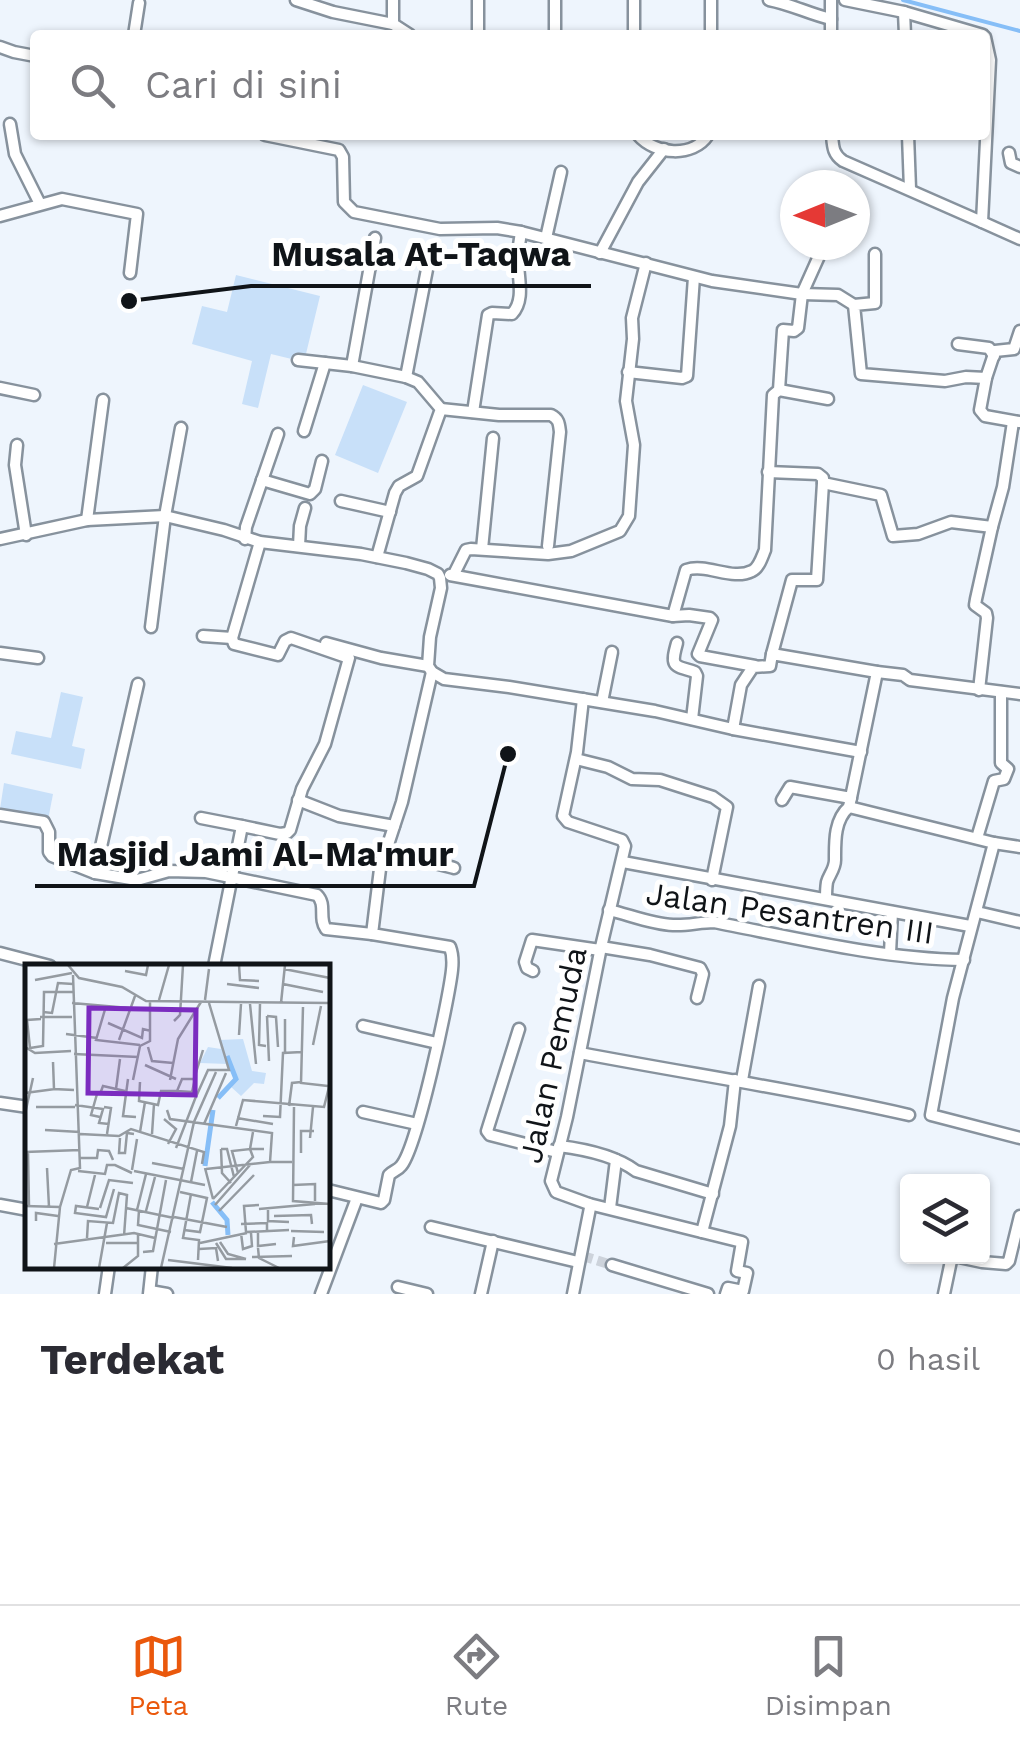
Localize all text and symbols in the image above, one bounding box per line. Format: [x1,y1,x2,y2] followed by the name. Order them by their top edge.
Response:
[30,30,990,140] search box
[65,58,120,113] icon: search
[145,63,342,107] text: Cari di sini
[780,170,870,260] north arrow
[251,221,591,286] callout: Musala At-Taqwa
[271,233,571,275] text: Musala At-Taqwa
[35,821,474,886] callout: Masjid Jami Al-Ma'mur
[56,833,454,875] text: Masjid Jami Al-Ma'mur
[644,874,936,952] street label: Jalan Pesantren III
[512,943,594,1167] street label: Jalan Pemuda
[25,964,330,1269] inset map
[900,1174,990,1264] map controls
[900,1174,990,1264] button: layers
[40,1335,224,1384] text: Terdekat
[876,1340,980,1378] text: 0 hasil
[128,1629,188,1722] tab: Peta
[445,1629,508,1722] tab: Rute
[765,1629,892,1722] tab: Disimpan

